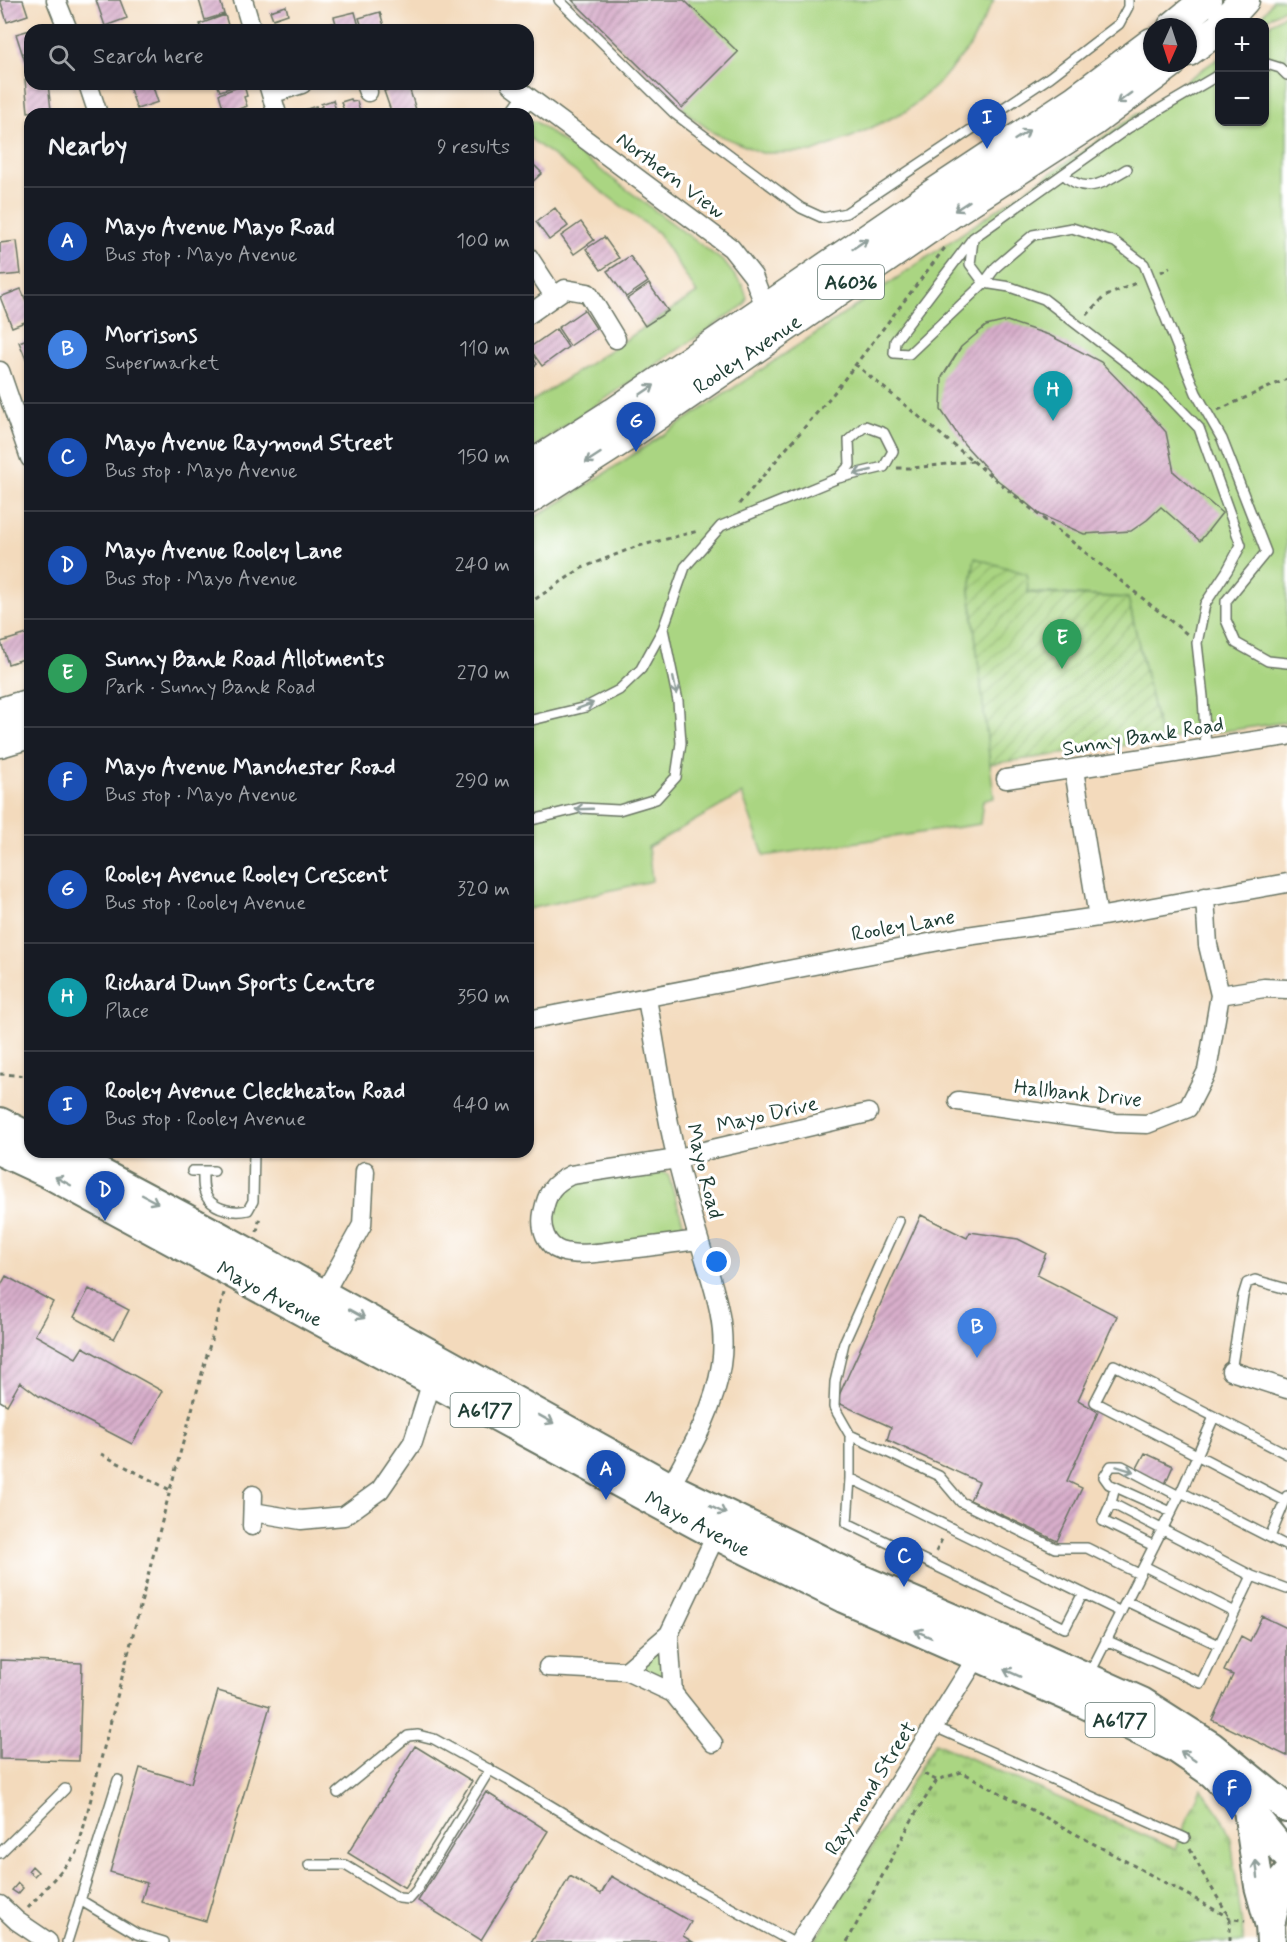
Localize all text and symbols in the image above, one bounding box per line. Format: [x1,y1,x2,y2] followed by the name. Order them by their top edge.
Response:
[1143,18,1197,72] north arrow
[1215,18,1269,126] map controls
[1215,18,1269,72] button: +
[24,24,534,90] search box
[45,41,78,74] icon: search
[93,43,204,71] text: Search here
[1215,72,1269,126] button: −
[1117,91,1133,104] one-way arrow
[968,100,1006,149] pin: I
[610,126,731,226] street label: Northern View
[1013,129,1030,141] one-way arrow
[48,130,127,164] text: Nearby
[437,134,510,161] text: 9 results
[955,200,971,212] one-way arrow
[105,214,335,242] text: Mayo Avenue Mayo Road
[61,228,74,255] text: A
[456,228,510,255] text: 100 m
[852,238,868,250] one-way arrow
[105,242,297,269] text: Bus stop · Mayo Avenue
[818,265,884,299] road number: A6036
[688,308,807,401] street label: Rooley Avenue
[105,322,197,350] text: Morrisons
[61,336,74,363] text: B
[459,336,510,363] text: 110 m
[105,350,219,377] text: Supermarket
[1034,372,1072,421] pin: H
[639,384,655,396] one-way arrow
[616,402,656,452] pin: G
[105,430,393,458] text: Mayo Avenue Raymond Street
[60,444,75,471] text: C
[457,444,510,471] text: 150 m
[585,452,602,464] one-way arrow
[105,458,297,485] text: Bus stop · Mayo Avenue
[854,467,873,479] one-way arrow
[105,538,343,566] text: Mayo Avenue Rooley Lane
[61,552,74,579] text: D
[455,552,510,579] text: 240 m
[105,566,297,593] text: Bus stop · Mayo Avenue
[1042,620,1082,669] pin: E
[105,646,384,674] text: Sunny Bank Road Allotments
[62,660,73,687] text: E
[457,660,510,687] text: 270 m
[105,674,315,701] text: Park · Sunny Bank Road
[670,676,681,695] one-way arrow
[575,700,593,711] one-way arrow
[1060,710,1226,764] street label: Sunny Bank Road
[105,754,396,782] text: Mayo Avenue Manchester Road
[62,768,73,795] text: F
[455,768,510,795] text: 290 m
[105,782,297,809] text: Bus stop · Mayo Avenue
[575,804,595,815] one-way arrow
[105,862,389,890] text: Rooley Avenue Rooley Crescent
[61,876,74,903] text: G
[457,876,510,903] text: 320 m
[105,890,306,917] text: Bus stop · Rooley Avenue
[849,903,957,949] street label: Rooley Lane
[105,970,375,998] text: Richard Dunn Sports Centre
[61,984,74,1011] text: H
[457,984,510,1011] text: 350 m
[105,998,149,1025] text: Place
[1013,1073,1143,1115] street label: Hallbank Drive
[105,1078,405,1106] text: Rooley Avenue Cleckheaton Road
[714,1090,821,1140] street label: Mayo Drive
[62,1092,73,1119] text: I
[453,1092,510,1119] text: 440 m
[105,1106,306,1133] text: Bus stop · Rooley Avenue
[679,1121,729,1222] street label: Mayo Road
[86,1172,124,1221] pin: D
[55,1175,72,1187] one-way arrow
[141,1193,158,1205] one-way arrow
[702,1247,731,1276] your location
[212,1255,328,1335] street label: Mayo Avenue
[958,1308,996,1358] pin: B
[348,1309,366,1320] one-way arrow
[450,1393,520,1427] road number: A6177
[538,1413,555,1425] one-way arrow
[586,1450,626,1500] pin: A
[1115,1464,1134,1475] one-way arrow
[640,1485,756,1565] street label: Mayo Avenue
[709,1505,727,1517] one-way arrow
[884,1538,924,1587] pin: C
[914,1627,932,1639] one-way arrow
[1003,1667,1022,1678] one-way arrow
[1086,1703,1154,1737] road number: A6177
[818,1716,923,1861] street label: Raymond Street
[1180,1750,1197,1762] one-way arrow
[1212,1770,1252,1820] pin: F
[1252,1860,1263,1880] one-way arrow

